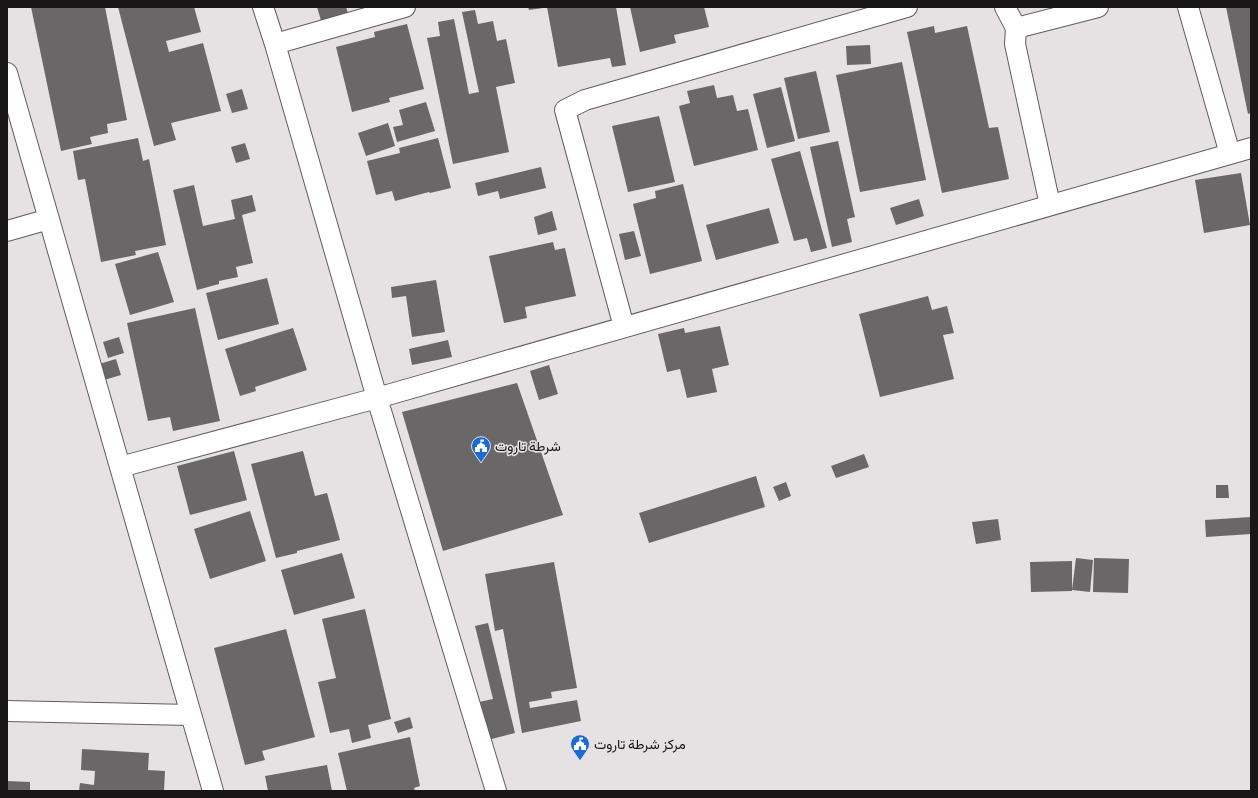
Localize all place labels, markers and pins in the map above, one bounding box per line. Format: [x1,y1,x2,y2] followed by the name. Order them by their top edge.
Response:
[470,435,492,463] public building icon: شرطة تاروت
[495,437,561,455] place label: شرطة تاروت
[569,733,591,761] public building icon: مركز شرطة تاروت
[594,735,686,753] place label: مركز شرطة تاروت

